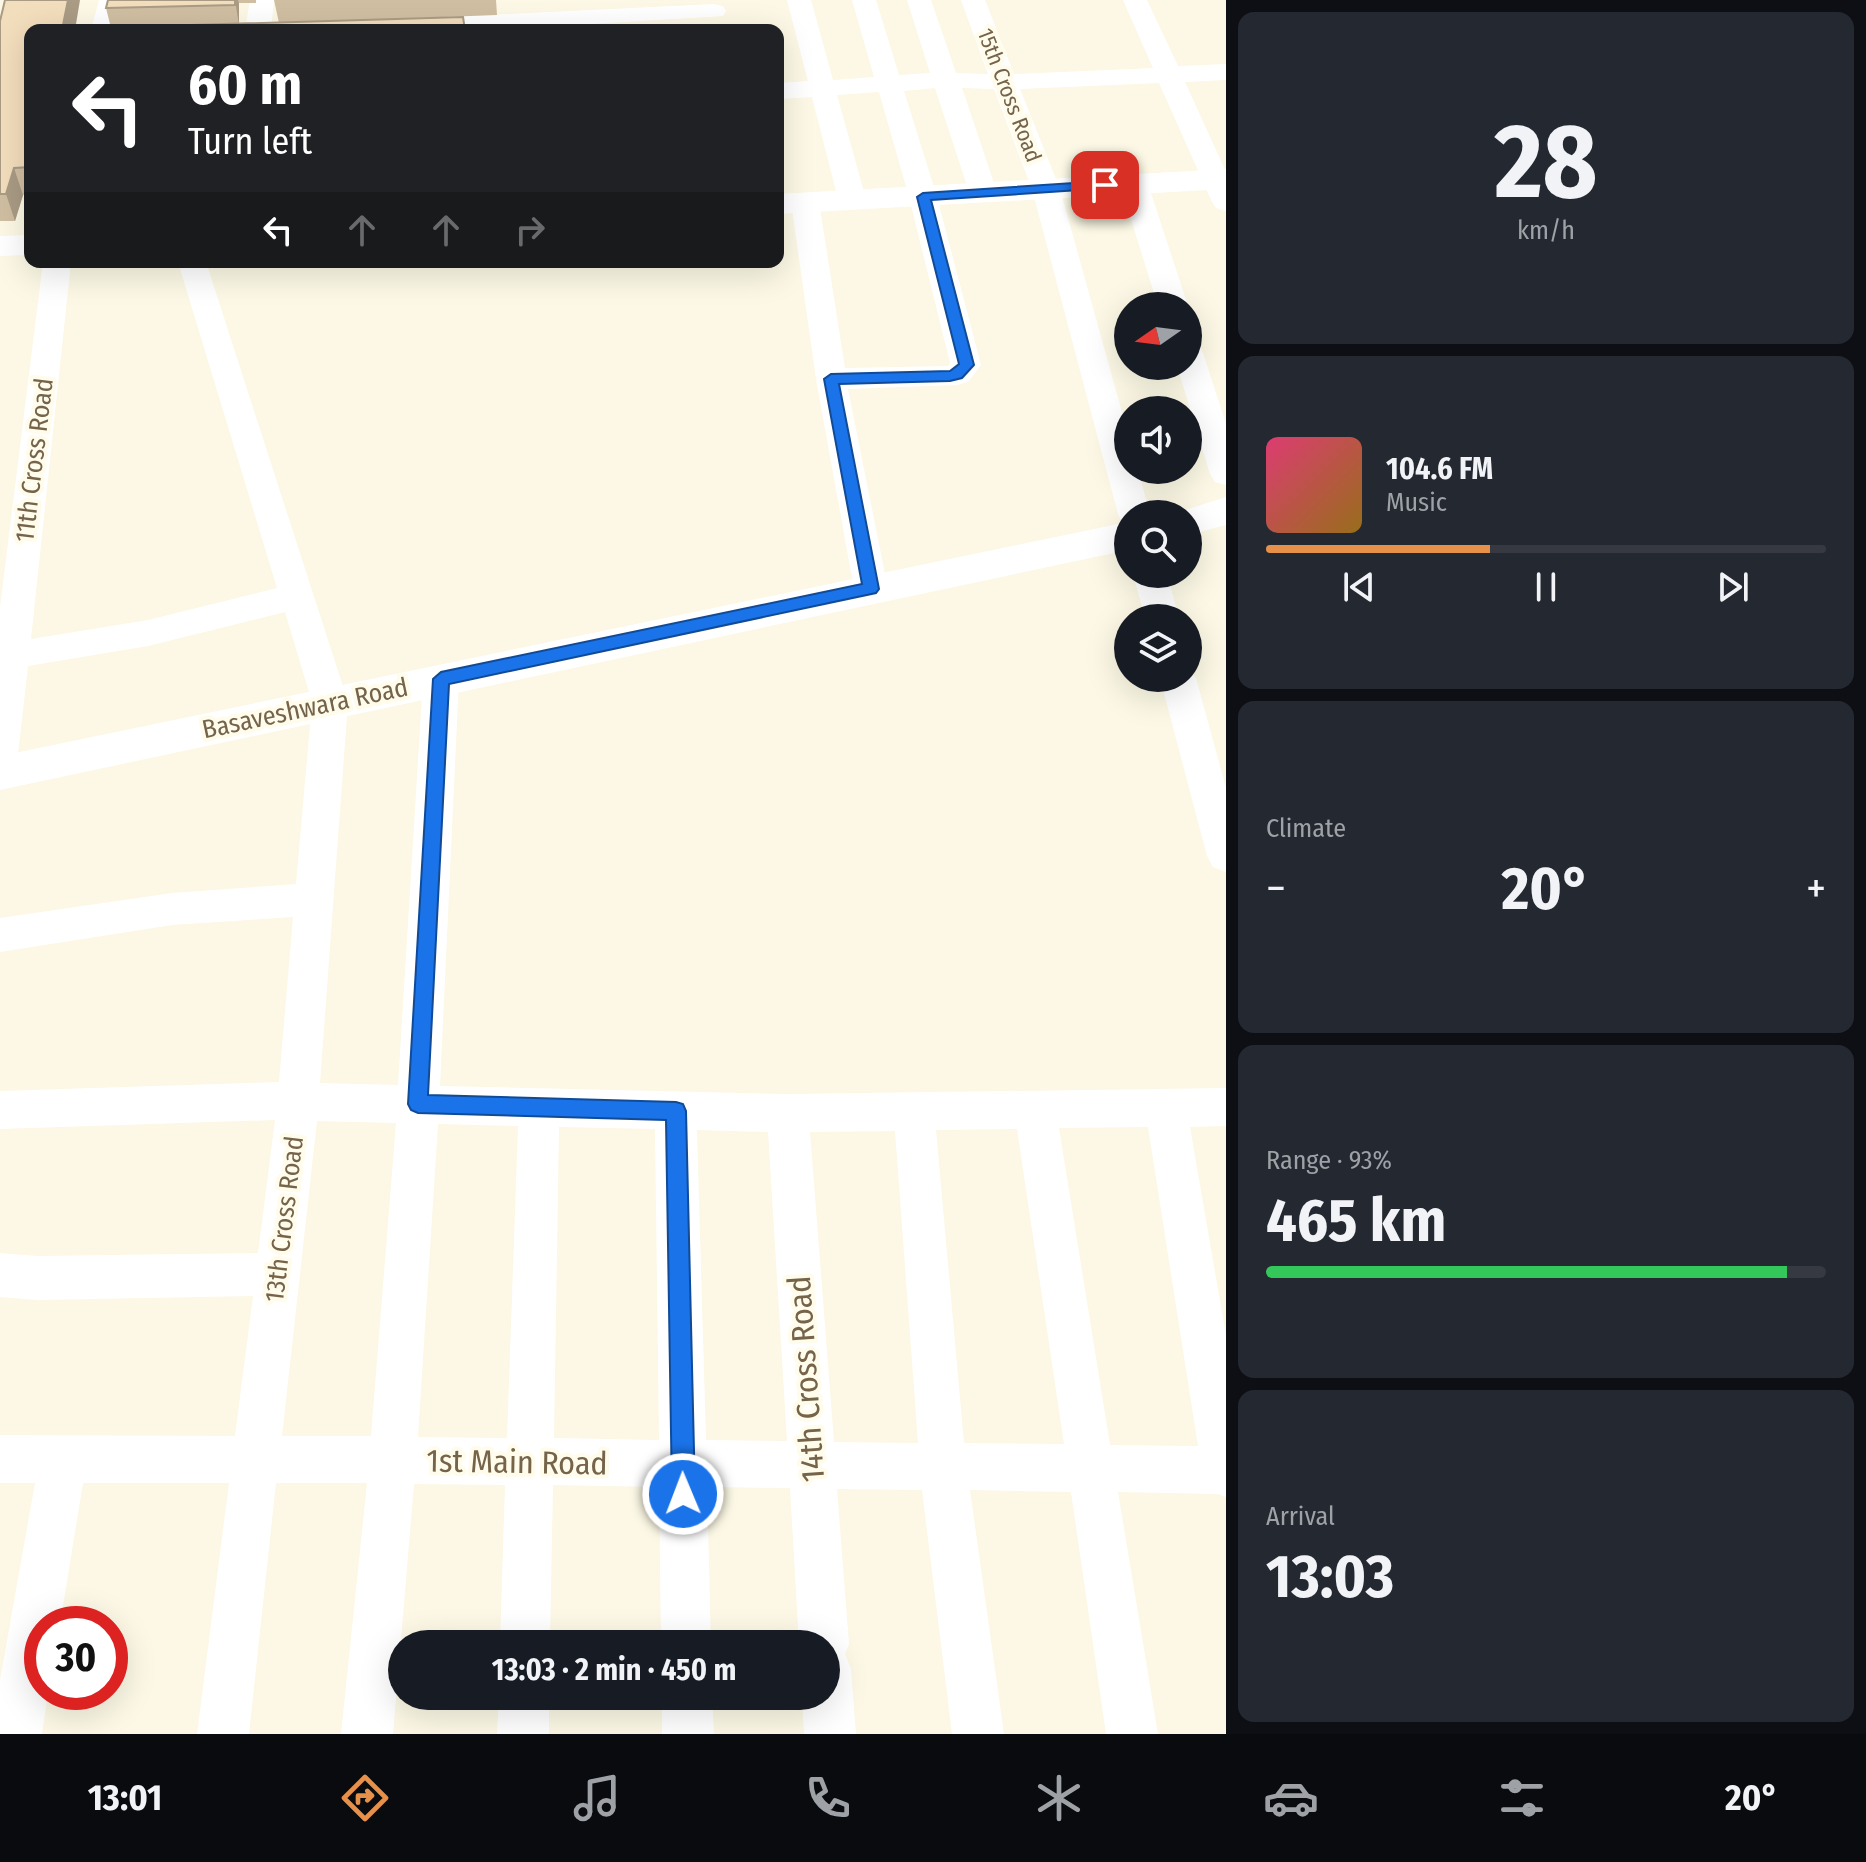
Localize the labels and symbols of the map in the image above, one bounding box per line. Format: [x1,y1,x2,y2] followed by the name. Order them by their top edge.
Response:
[972,24,1047,166] street label: 15th Cross Road
[1071,151,1139,219] pin
[1114,292,1202,380] north arrow
[9,376,60,544] street label: 11th Cross Road
[199,672,411,745] street label: Basaveshwara Road
[259,1134,310,1304] street label: 13th Cross Road
[780,1275,832,1483] street label: 14th Cross Road
[426,1441,608,1483] street label: 1st Main Road
[641,1452,725,1536] position arrow
[24,1606,128,1710] speed limit sign: 30

